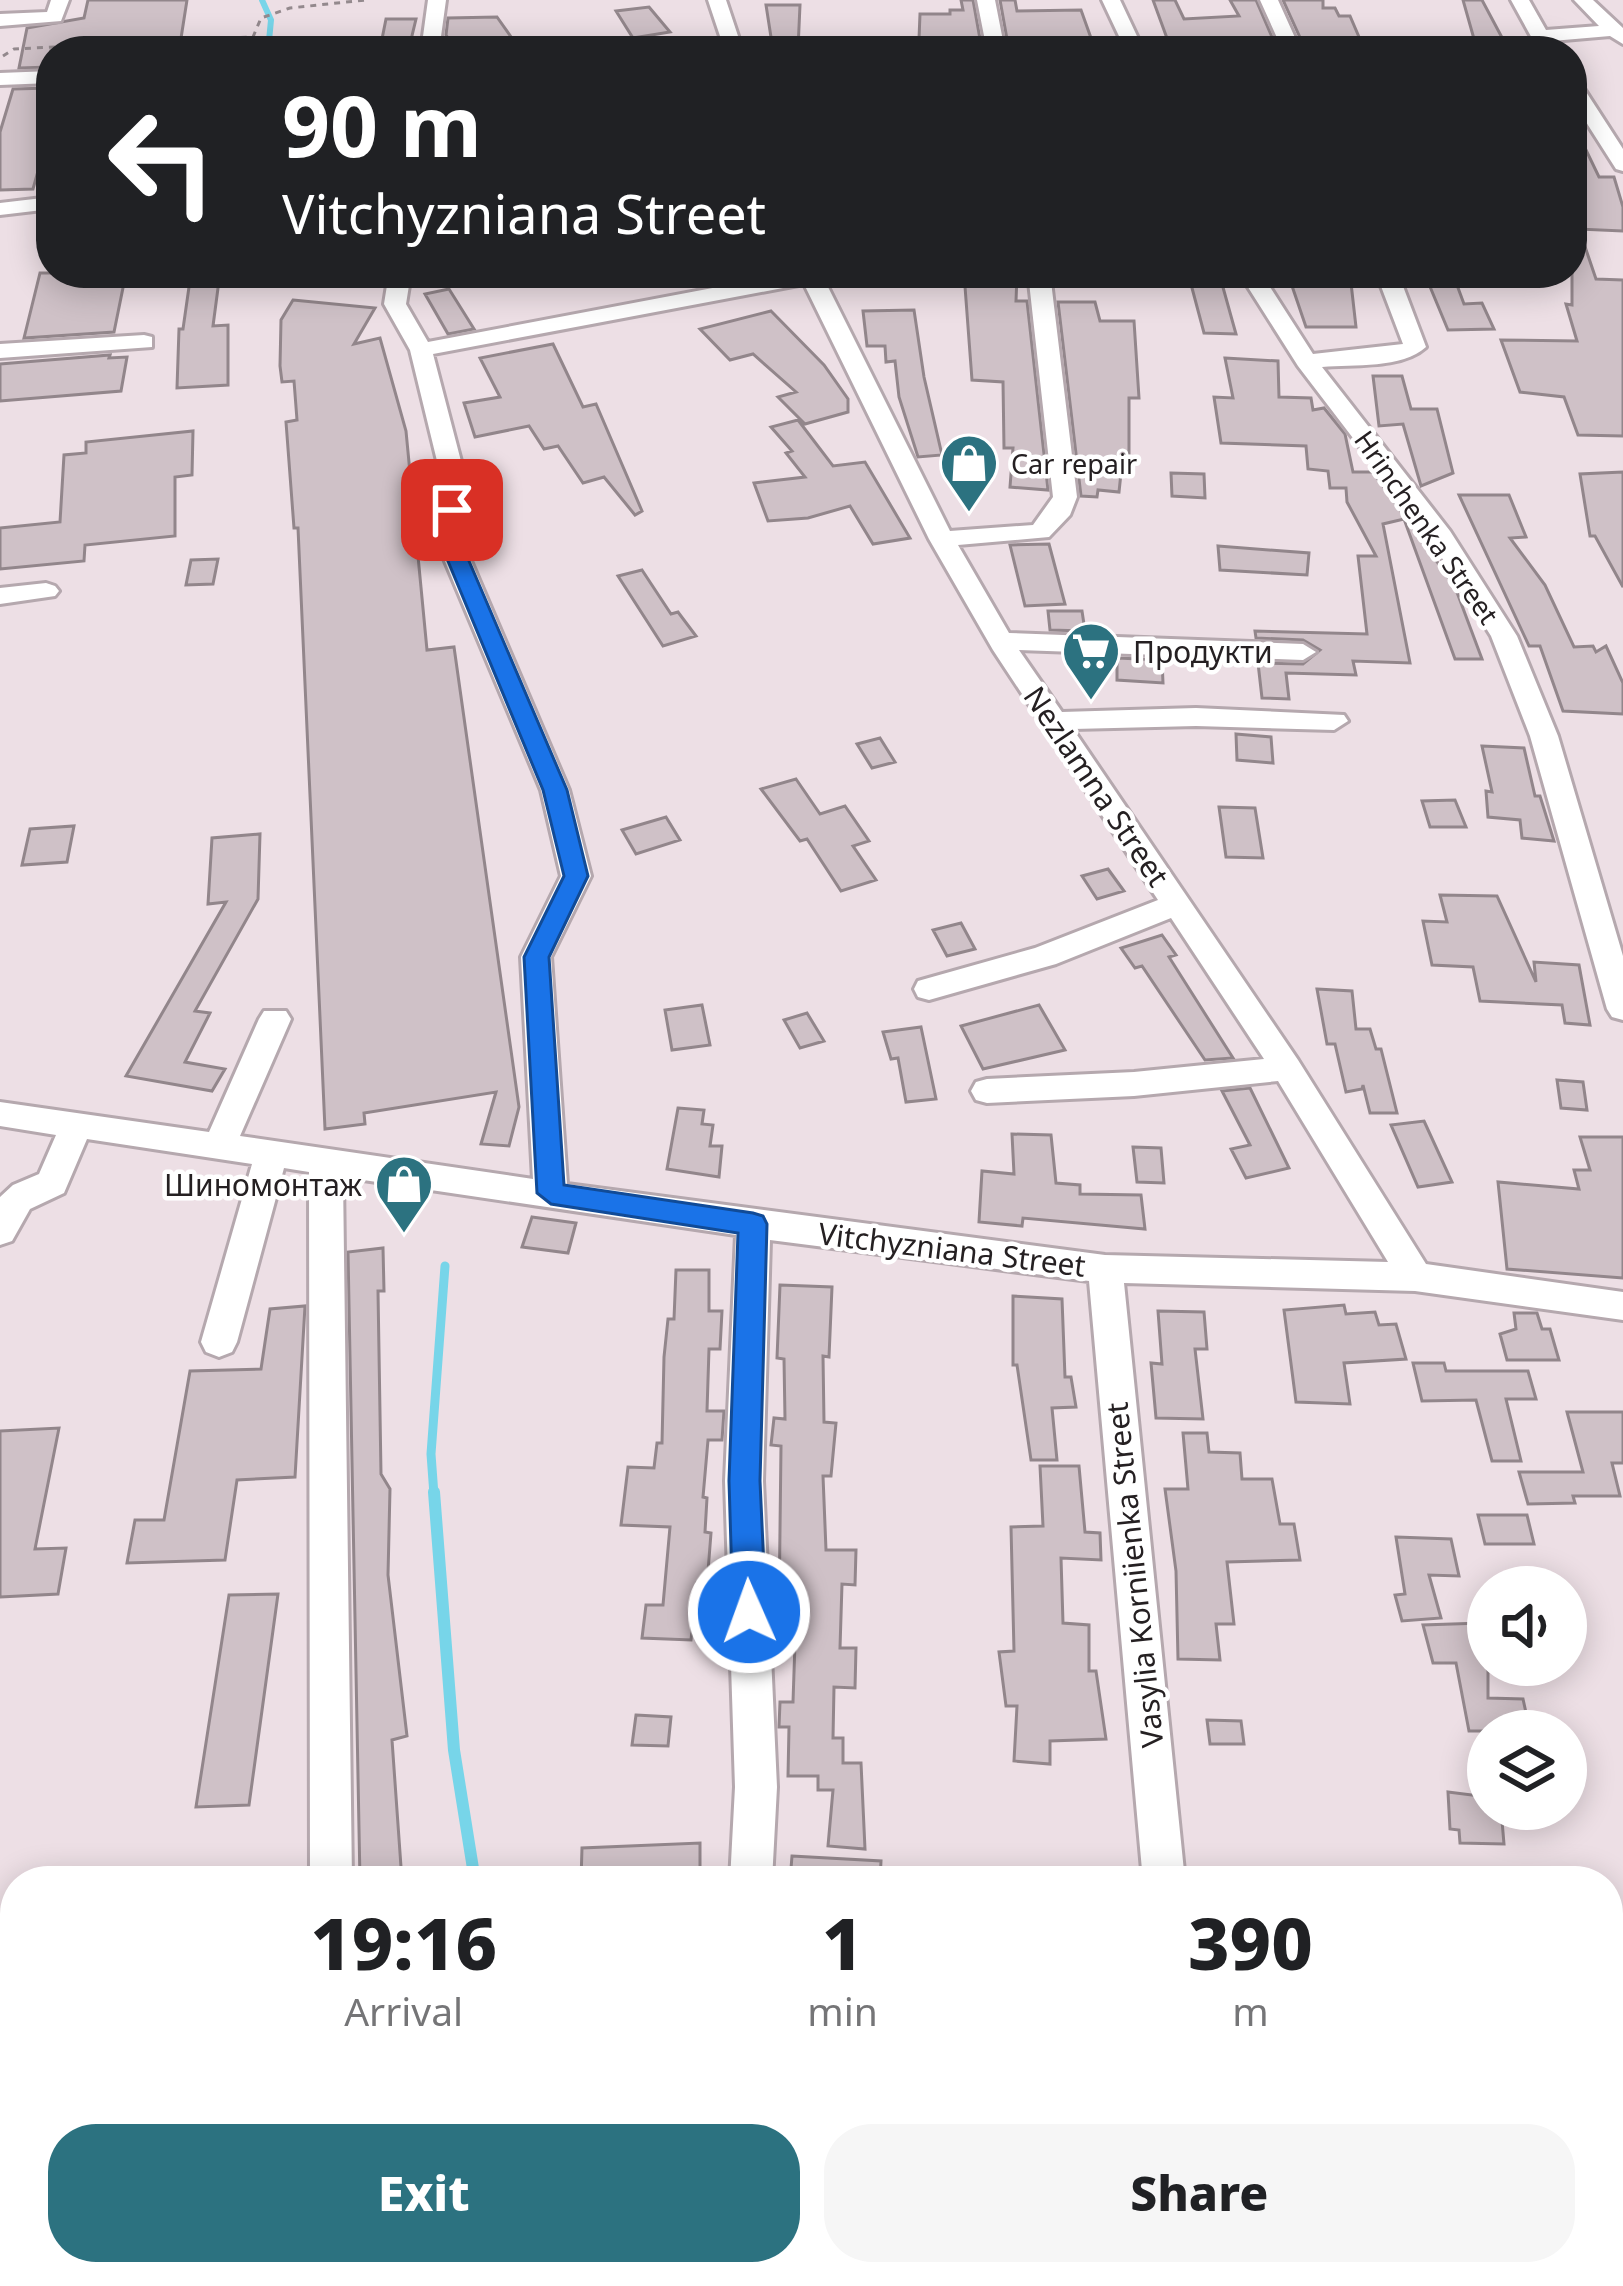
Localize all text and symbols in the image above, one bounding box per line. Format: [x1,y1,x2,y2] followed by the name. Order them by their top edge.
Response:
[282,67,482,182] text: 90 m
[84,84,240,240] icon: left
[282,176,766,250] text: Vitchyzniana Street
[1346,423,1508,631] street label: Hrinchenka Street
[938,432,1000,514] shop icon: Car repair
[1011,445,1137,482] place label: Car repair
[401,459,503,561] pin
[419,477,485,543] icon: arrive
[1060,620,1122,702] supermarket icon: Продукти
[1133,631,1273,672] place label: Продукти
[1015,678,1179,894] street label: Nezlamna Street
[373,1153,435,1235] shop icon: Шиномонтаж
[164,1164,362,1205] place label: Шиномонтаж
[816,1212,1088,1286] street label: Vitchyzniana Street
[1095,1400,1173,1750] street label: Vasylia Korniienka Street
[686,1549,812,1675] position arrow
[1467,1566,1587,1830] map controls
[1467,1566,1587,1686] button: sound
[1467,1710,1587,1830] button: layers
[310,1893,497,1991] text: 19:16
[822,1893,863,1991] text: 1
[1188,1893,1313,1991] text: 390
[344,1984,463,2037] text: Arrival
[807,1984,878,2037] text: min
[1232,1984,1269,2037] text: m
[48,2124,800,2262] button: Exit
[824,2124,1575,2262] button: Share

